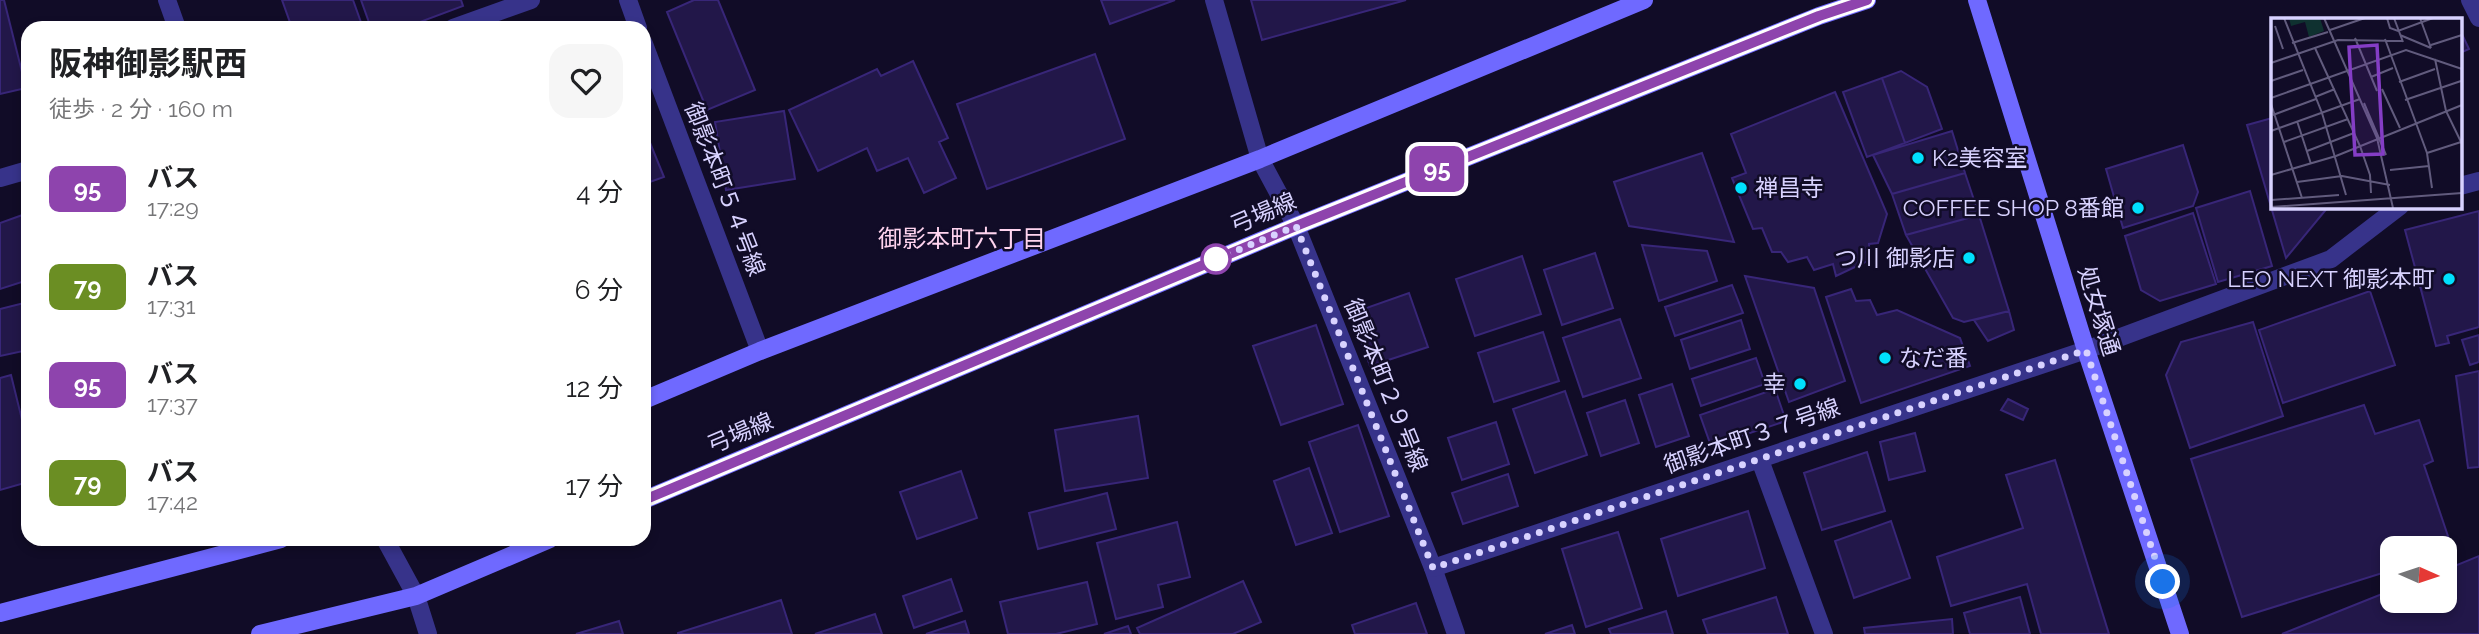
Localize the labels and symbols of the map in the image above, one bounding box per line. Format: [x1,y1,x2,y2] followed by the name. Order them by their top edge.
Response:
[2271,18,2462,208] inset map
[680,98,771,280] street label: 御影本町５４号線
[1932,144,2028,171] place label: K2美容室
[1406,146,1468,192] line badge: 95
[1910,150,1926,166] marker: K2美容室
[1755,174,1824,201] place label: 禅昌寺
[1733,180,1749,196] marker: 禅昌寺
[1226,187,1300,238] street label: 弓場線
[1903,194,2124,221] place label: COFFEE SHOP 8番館
[2130,200,2146,216] marker: COFFEE SHOP 8番館
[878,224,1046,253] district label: 御影本町六丁目
[1201,244,1231,274] unlabelled marker
[1834,244,1955,271] place label: つ川 御影店
[1961,250,1977,266] marker: つ川 御影店
[2073,263,2126,359] street label: 処女塚通
[2227,265,2435,292] place label: LEO NEXT 御影本町
[2441,271,2457,287] marker: LEO NEXT 御影本町
[1339,294,1433,475] street label: 御影本町２９号線
[1899,344,1968,371] place label: なだ番
[1877,350,1893,366] marker: なだ番
[1763,370,1786,397] place label: 幸
[1792,376,1808,392] marker: 幸
[1660,393,1843,478] street label: 御影本町３７号線
[703,407,777,458] street label: 弓場線
[2380,536,2457,612] north arrow
[2145,564,2180,599] your location

